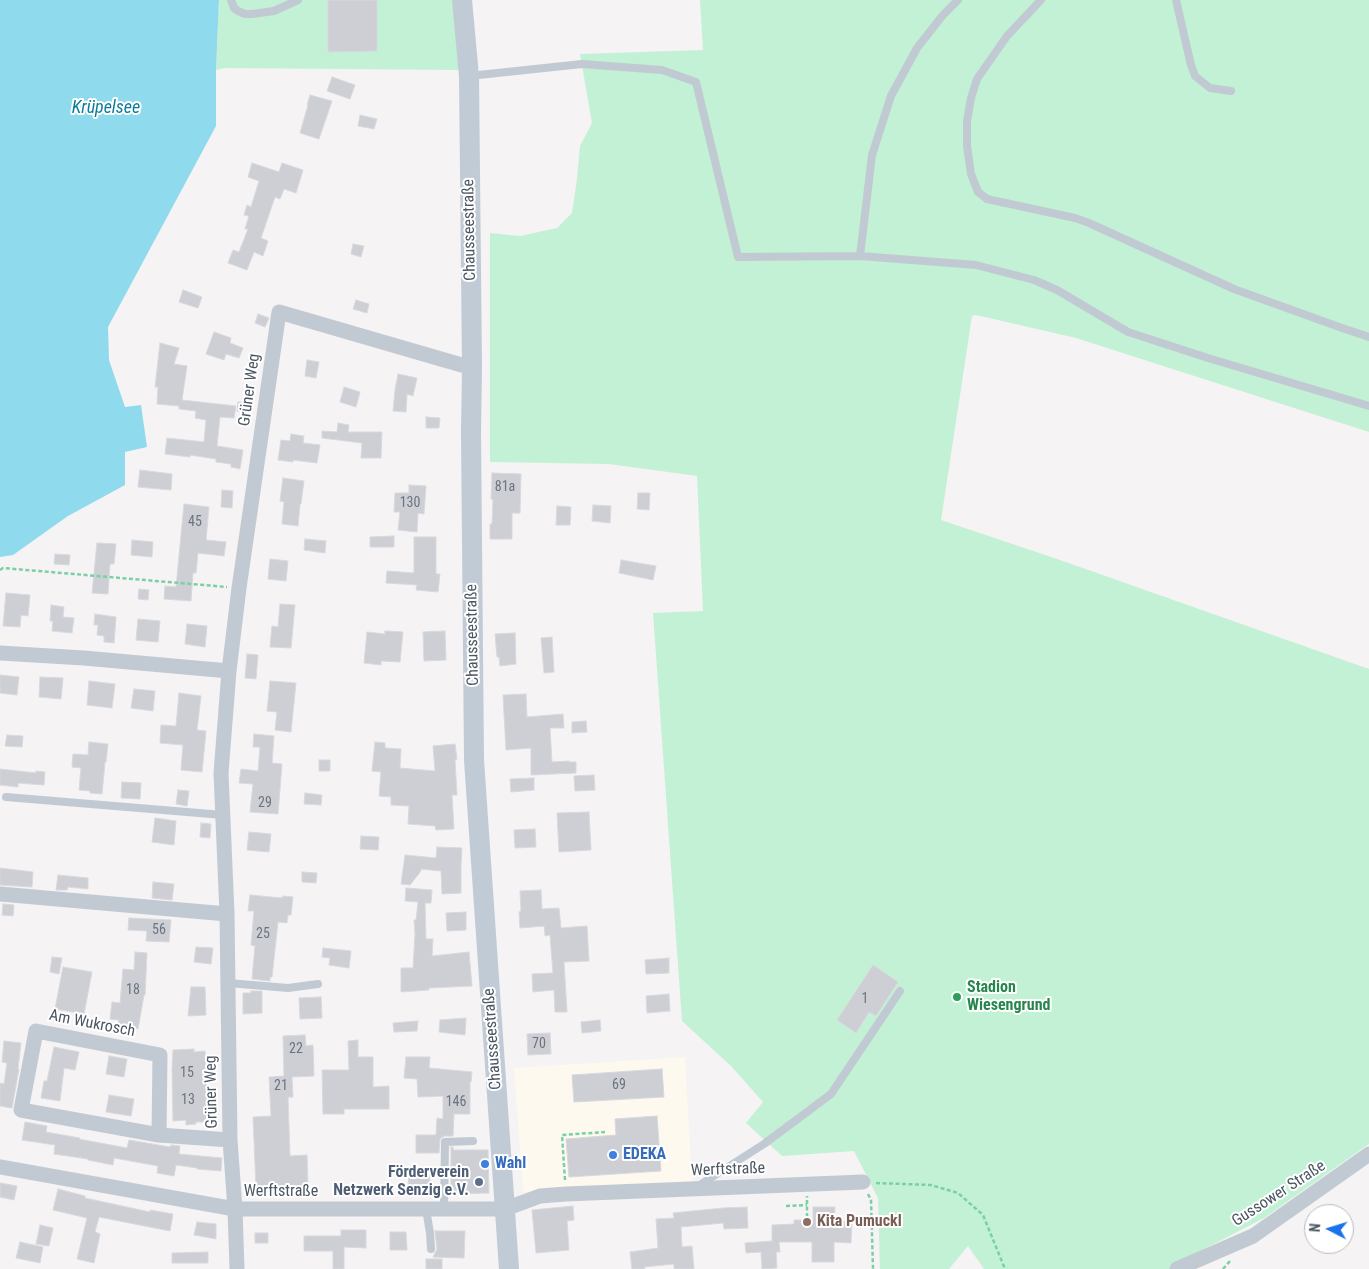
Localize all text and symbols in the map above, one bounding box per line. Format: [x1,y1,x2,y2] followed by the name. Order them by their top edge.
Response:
[72,97,140,119] water label: Krüpelsee
[460,179,480,281] street label: Chausseestraße
[235,352,265,428] street label: Grüner Weg
[495,479,515,495] house number: 81a
[400,495,420,511] house number: 130
[188,514,202,530] house number: 45
[463,584,483,686] street label: Chausseestraße
[258,795,272,811] house number: 29
[152,922,166,938] house number: 56
[256,926,270,942] house number: 25
[967,978,1050,1016] place label: Stadion Wiesengrund
[126,982,140,998] house number: 18
[480,988,506,1090] street label: Chausseestraße
[862,991,868,1007] house number: 1
[951,991,963,1003] marker: Stadion Wiesengrund
[47,1006,137,1042] street label: Am Wukrosch
[532,1036,546,1052] house number: 70
[289,1041,303,1057] house number: 22
[202,1055,222,1129] street label: Grüner Weg
[180,1065,194,1081] house number: 15
[612,1077,626,1093] house number: 69
[274,1078,288,1094] house number: 21
[181,1092,195,1108] house number: 13
[446,1094,466,1110] house number: 146
[623,1145,666,1165] place label: EDEKA
[607,1149,619,1161] marker: EDEKA
[495,1154,526,1174] place label: Wahl
[1229,1157,1329,1231] street label: Gussower Straße
[479,1158,491,1170] marker: Wahl
[691,1159,765,1181] street label: Werftstraße
[333,1163,469,1201] place label: Förderverein Netzwerk Senzig e.V.
[473,1176,485,1188] marker: Förderverein Netzwerk Senzig e.V.
[244,1182,318,1202] street label: Werftstraße
[1304,1204,1354,1254] north arrow
[817,1212,902,1232] place label: Kita Pumuckl
[801,1216,813,1228] marker: Kita Pumuckl
[1307,1223,1323,1233] text: N

